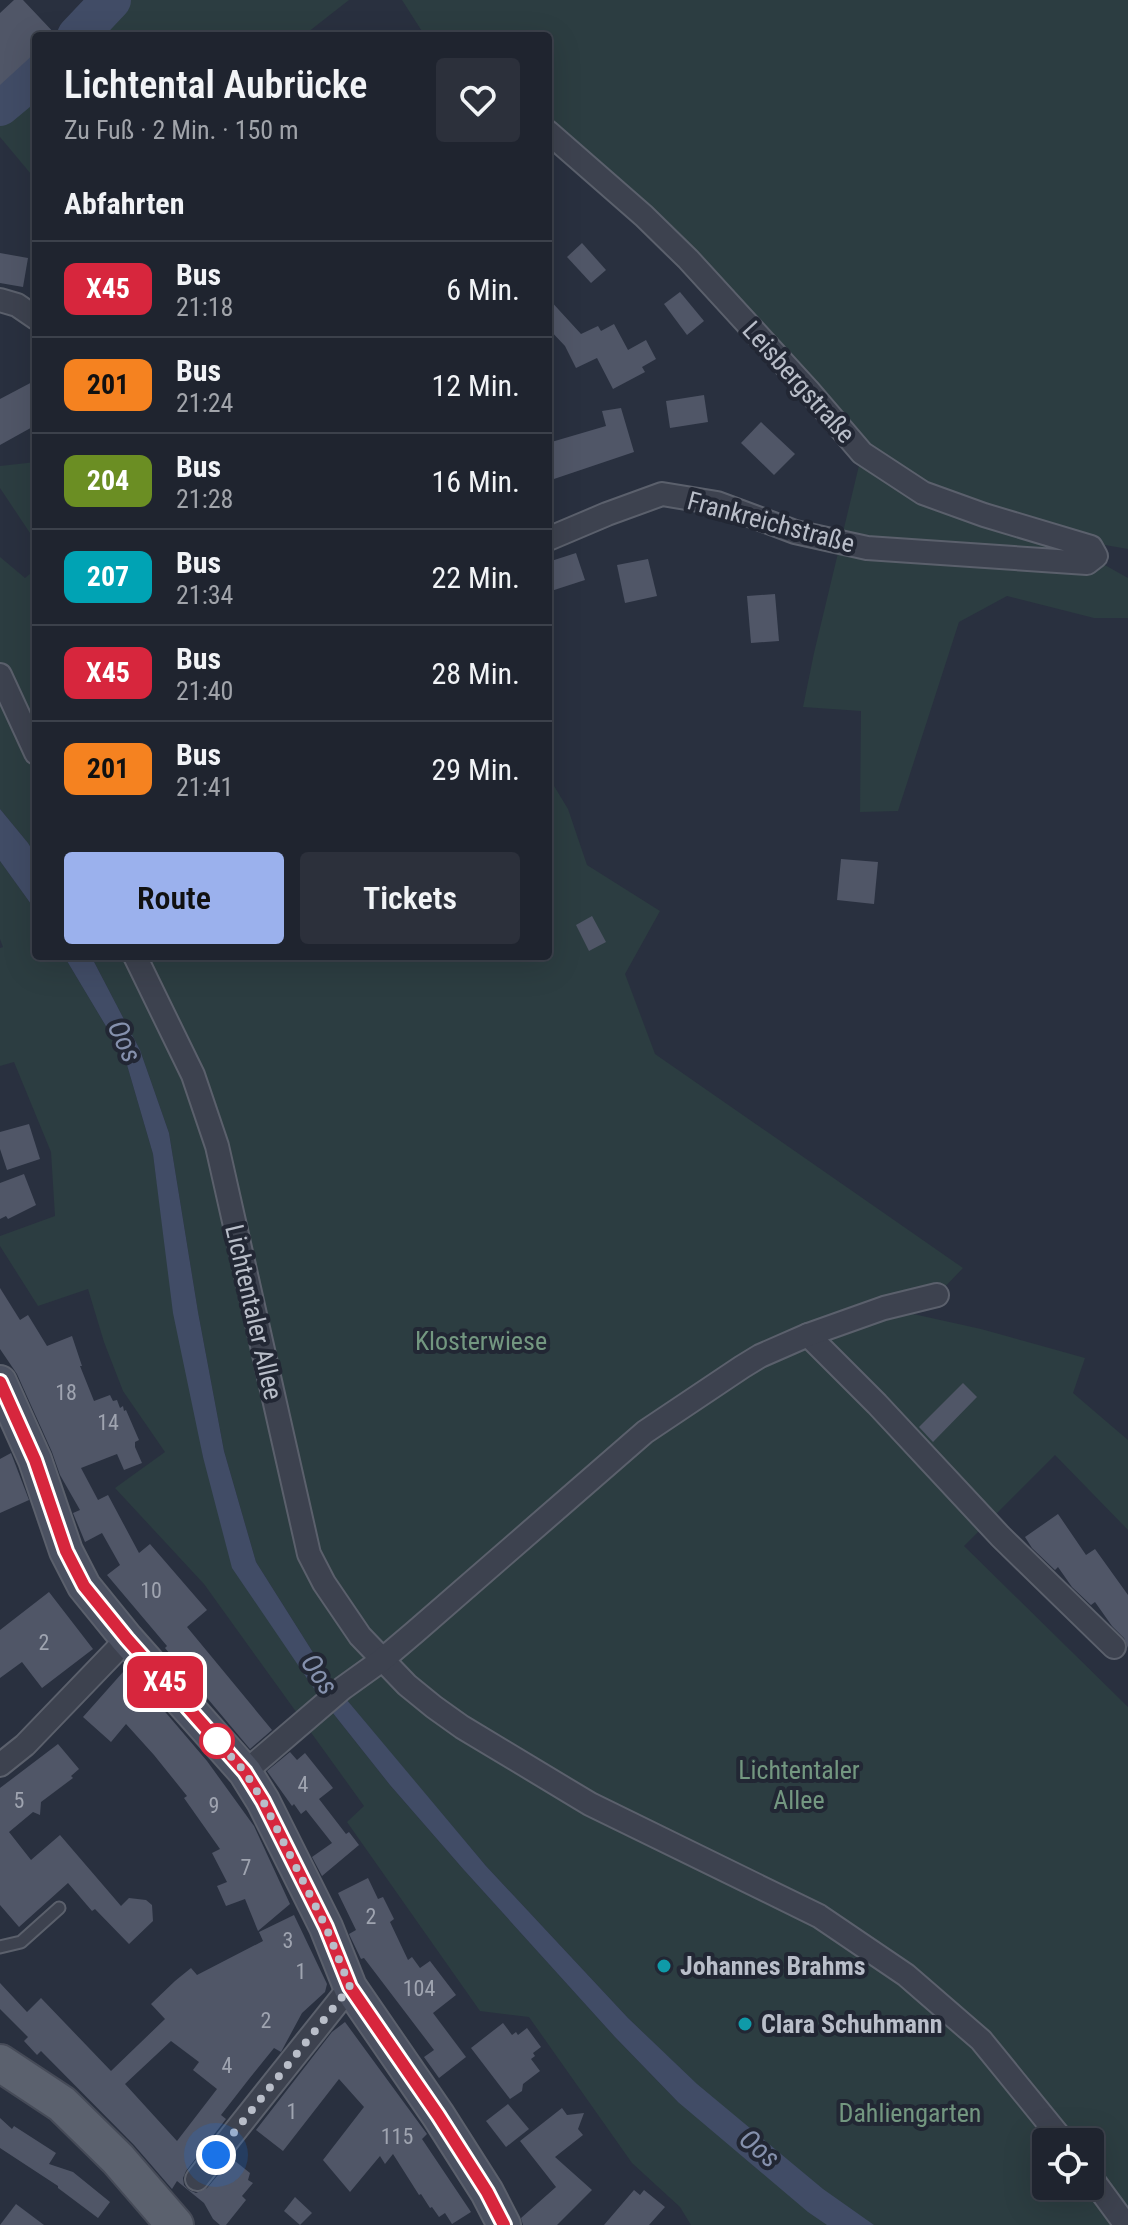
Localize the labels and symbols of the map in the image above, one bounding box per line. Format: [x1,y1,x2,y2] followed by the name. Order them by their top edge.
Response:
[737,315,861,449] street label: Leisbergstraße
[684,485,858,559] street label: Frankreichstraße
[101,1015,148,1067] water label: Oos
[219,1221,289,1403] street label: Lichtentaler Allee
[415,1326,547,1356] park label: Klosterwiese
[55,1380,77,1405] house number: 18
[97,1410,119,1435] house number: 14
[140,1578,162,1603] house number: 10
[39,1630,49,1655] house number: 2
[294,1648,345,1701] water label: Oos
[119,1656,211,1708] line badge: X45
[200,1724,234,1758] unlabelled marker
[738,1755,860,1815] park label: Lichtentaler Allee
[298,1772,309,1797] house number: 4
[14,1788,24,1813] house number: 5
[209,1793,219,1818] house number: 9
[241,1855,251,1880] house number: 7
[366,1904,376,1929] house number: 2
[283,1928,293,1953] house number: 3
[680,1951,866,1981] place label: Johannes Brahms
[655,1957,673,1975] marker: Johannes Brahms
[296,1959,306,1984] house number: 1
[403,1976,435,2001] house number: 104
[261,2008,271,2033] house number: 2
[761,2009,943,2039] place label: Clara Schuhmann
[736,2015,754,2033] marker: Clara Schuhmann
[222,2053,233,2078] house number: 4
[839,2098,981,2128] park label: Dahliengarten
[287,2099,297,2124] house number: 1
[733,2122,787,2175] water label: Oos
[381,2124,413,2149] house number: 115
[196,2135,236,2175] your location

